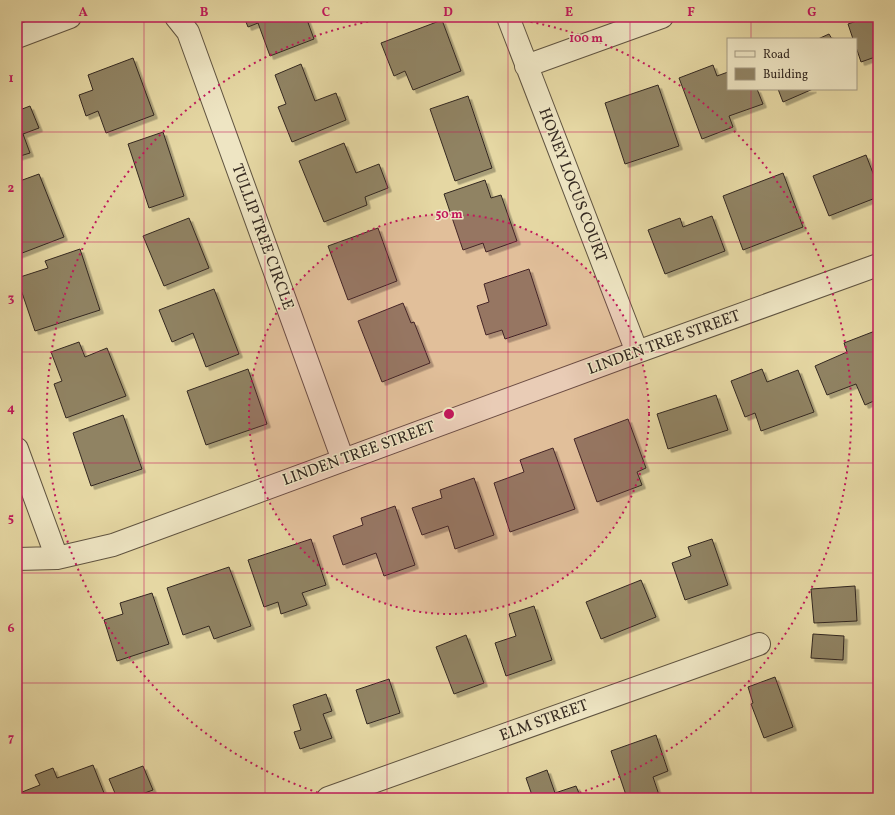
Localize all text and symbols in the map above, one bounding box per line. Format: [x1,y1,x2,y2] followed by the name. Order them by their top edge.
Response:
[78,4,88,22] text: A
[200,4,209,22] text: B
[322,4,330,22] text: C
[443,4,453,22] text: D
[565,4,573,22] text: E
[687,4,695,22] text: F
[807,4,817,22] text: G
[569,31,603,47] text: 100 m
[727,38,857,90] legend
[763,47,790,63] text: Road
[763,67,808,83] text: Building
[8,70,14,88] text: 1
[532,105,612,265] street label: HONEY LOCUS COURT
[225,161,299,313] street label: TULLIP TREE CIRCLE
[8,180,15,198] text: 2
[435,207,463,223] text: 50 m
[8,290,15,308] text: 3
[585,305,743,381] street label: LINDEN TREE STREET
[7,400,15,418] text: 4
[442,407,456,421] centre of rings
[280,416,438,492] street label: LINDEN TREE STREET
[8,510,14,528] text: 5
[7,620,15,638] text: 6
[497,695,591,747] street label: ELM STREET
[8,730,14,748] text: 7

